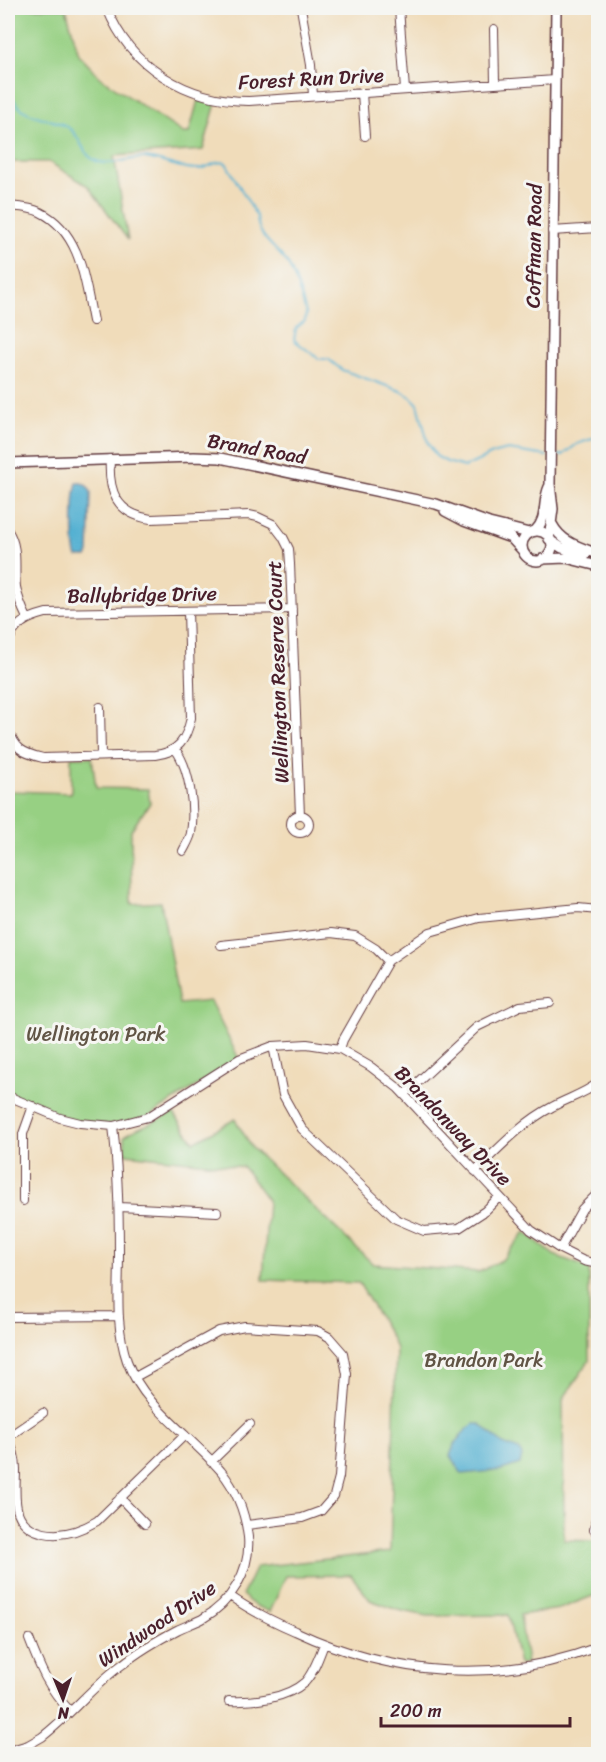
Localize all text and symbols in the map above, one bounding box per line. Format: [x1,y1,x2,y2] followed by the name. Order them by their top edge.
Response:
[237,58,385,100] street label: Forest Run Drive
[515,182,553,308] street label: Coffman Road
[205,423,311,475] street label: Brand Road
[257,560,299,784] street label: Wellington Reserve Court
[67,576,217,614] street label: Ballybridge Drive
[26,1017,166,1052] park label: Wellington Park
[386,1057,520,1195] street label: Brandonway Drive
[424,1343,544,1378] park label: Brandon Park
[90,1571,224,1677] street label: Windwood Drive
[33,1669,93,1729] north arrow
[381,1690,570,1728] scale bar
[390,1695,442,1727] text: 200 m
[57,1699,71,1728] text: N

